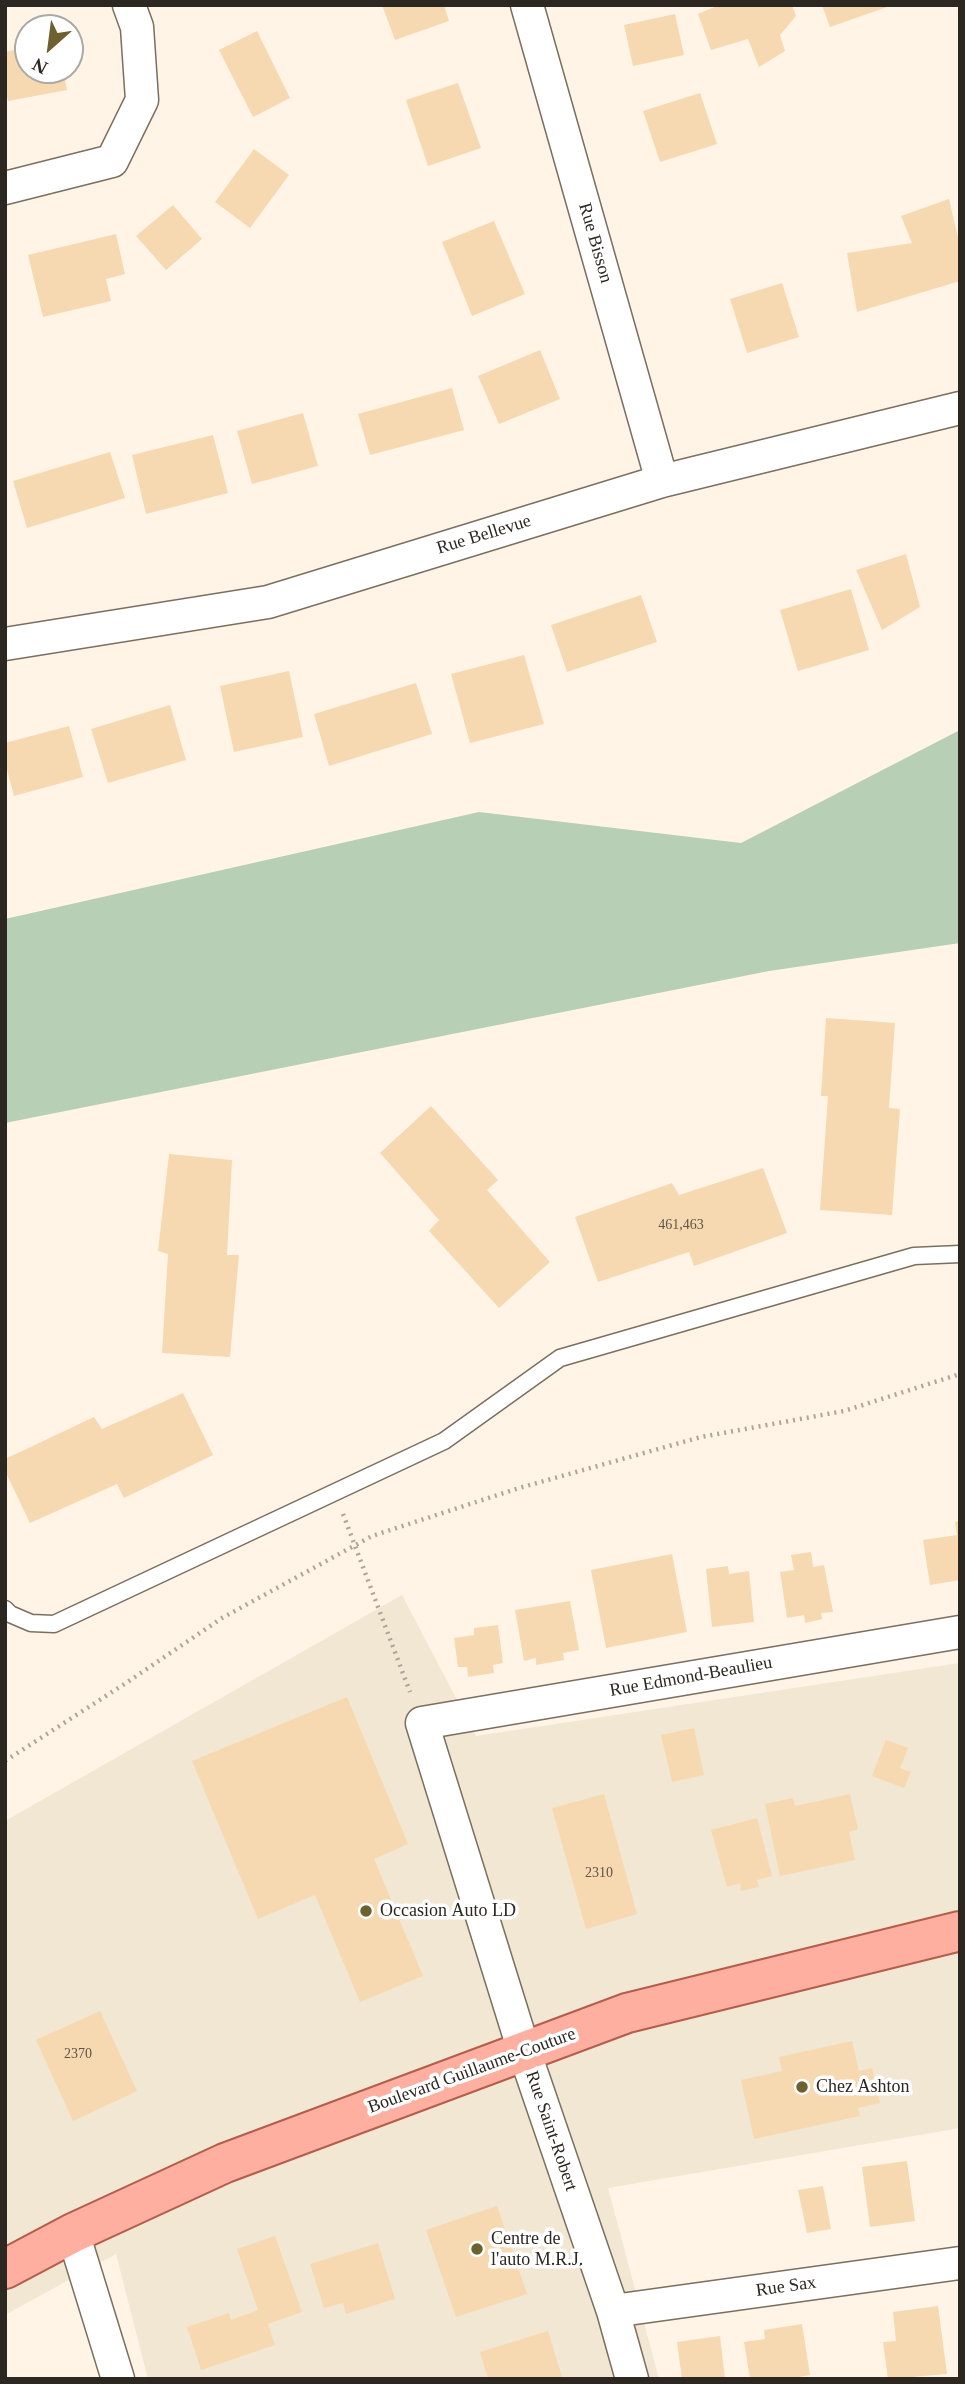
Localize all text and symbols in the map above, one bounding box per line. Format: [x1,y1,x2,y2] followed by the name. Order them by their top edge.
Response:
[14,14,84,84] north arrow
[29,54,51,79] text: N
[573,200,617,286] street label: Rue Bisson
[434,510,534,560] street label: Rue Bellevue
[658,1217,704,1233] house number: 461,463
[608,1652,774,1702] street label: Rue Edmond-Beaulieu
[585,1865,613,1881] house number: 2310
[380,1900,516,1922] place label: Occasion Auto LD
[358,1903,374,1919] marker: Occasion Auto LD
[365,2023,579,2119] street label: Boulevard Guillaume-Couture
[64,2046,92,2062] house number: 2370
[520,2068,582,2194] street label: Rue Saint-Robert
[816,2076,909,2098] place label: Chez Ashton
[794,2079,810,2095] marker: Chez Ashton
[491,2228,583,2270] place label: Centre de l'auto M.R.J.
[469,2241,485,2257] marker: Centre de l'auto M.R.J.
[755,2272,817,2302] street label: Rue Sax

